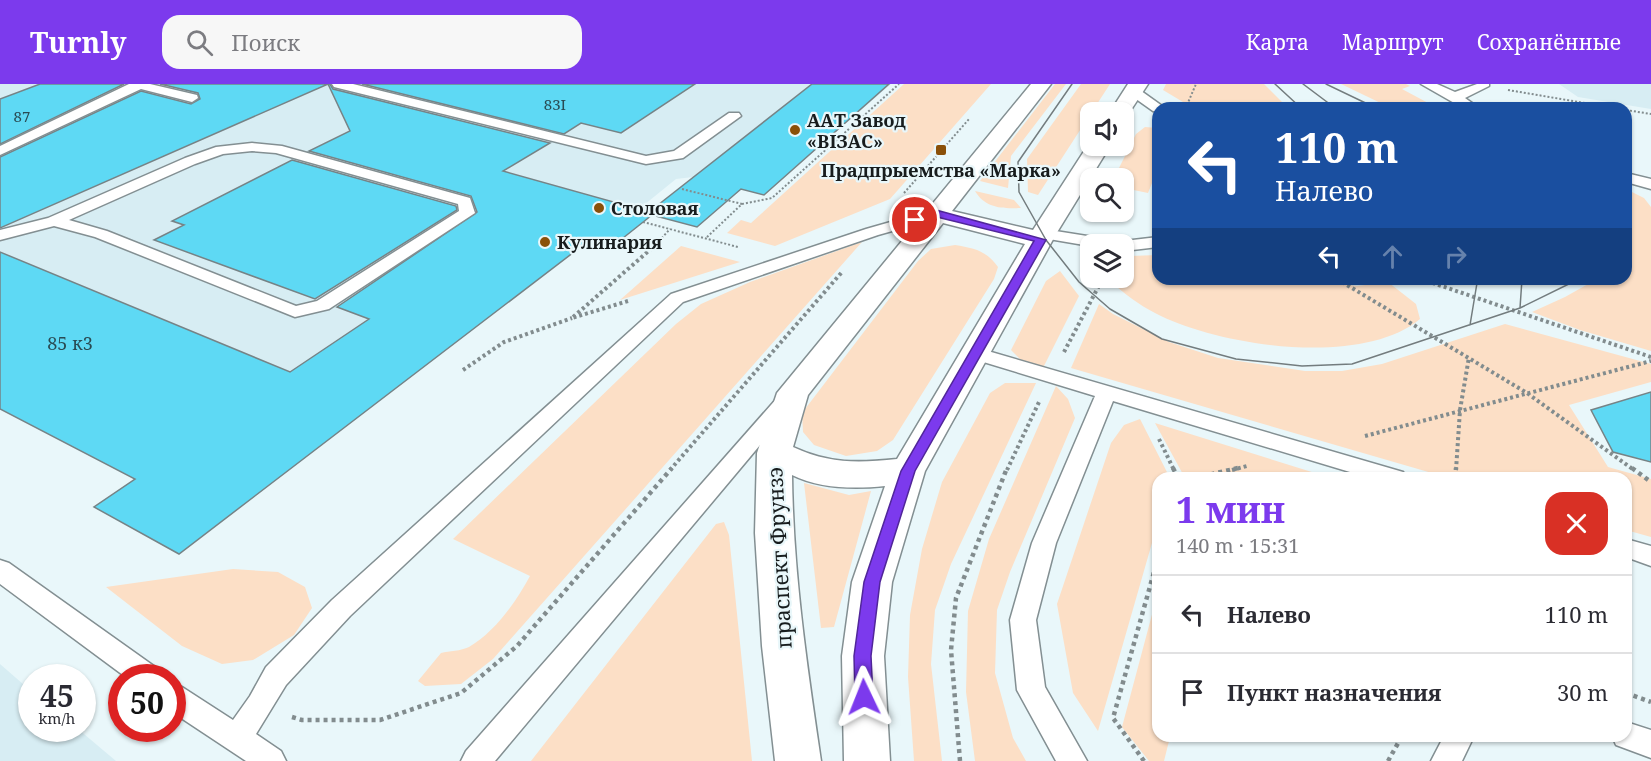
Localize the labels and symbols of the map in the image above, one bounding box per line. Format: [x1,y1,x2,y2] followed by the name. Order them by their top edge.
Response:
[544,94,566,114] house number: 83І
[14,106,30,126] house number: 87
[807,108,906,153] place label: ААТ Завод «ВІЗАС»
[788,123,802,137] marker: ААТ Завод «ВІЗАС»
[934,143,948,157] marker: Прадпрыемства «Марка»
[821,158,1061,182] place label: Прадпрыемства «Марка»
[889,194,940,245] pin
[611,196,698,220] place label: Столовая
[592,201,606,215] marker: Столовая
[557,230,662,254] place label: Кулинария
[538,235,552,249] marker: Кулинария
[47,331,93,355] house number: 85 к3
[760,467,798,649] street label: праспект Фрунзэ
[108,664,186,742] speed limit sign: 50
[832,665,896,729] position arrow

